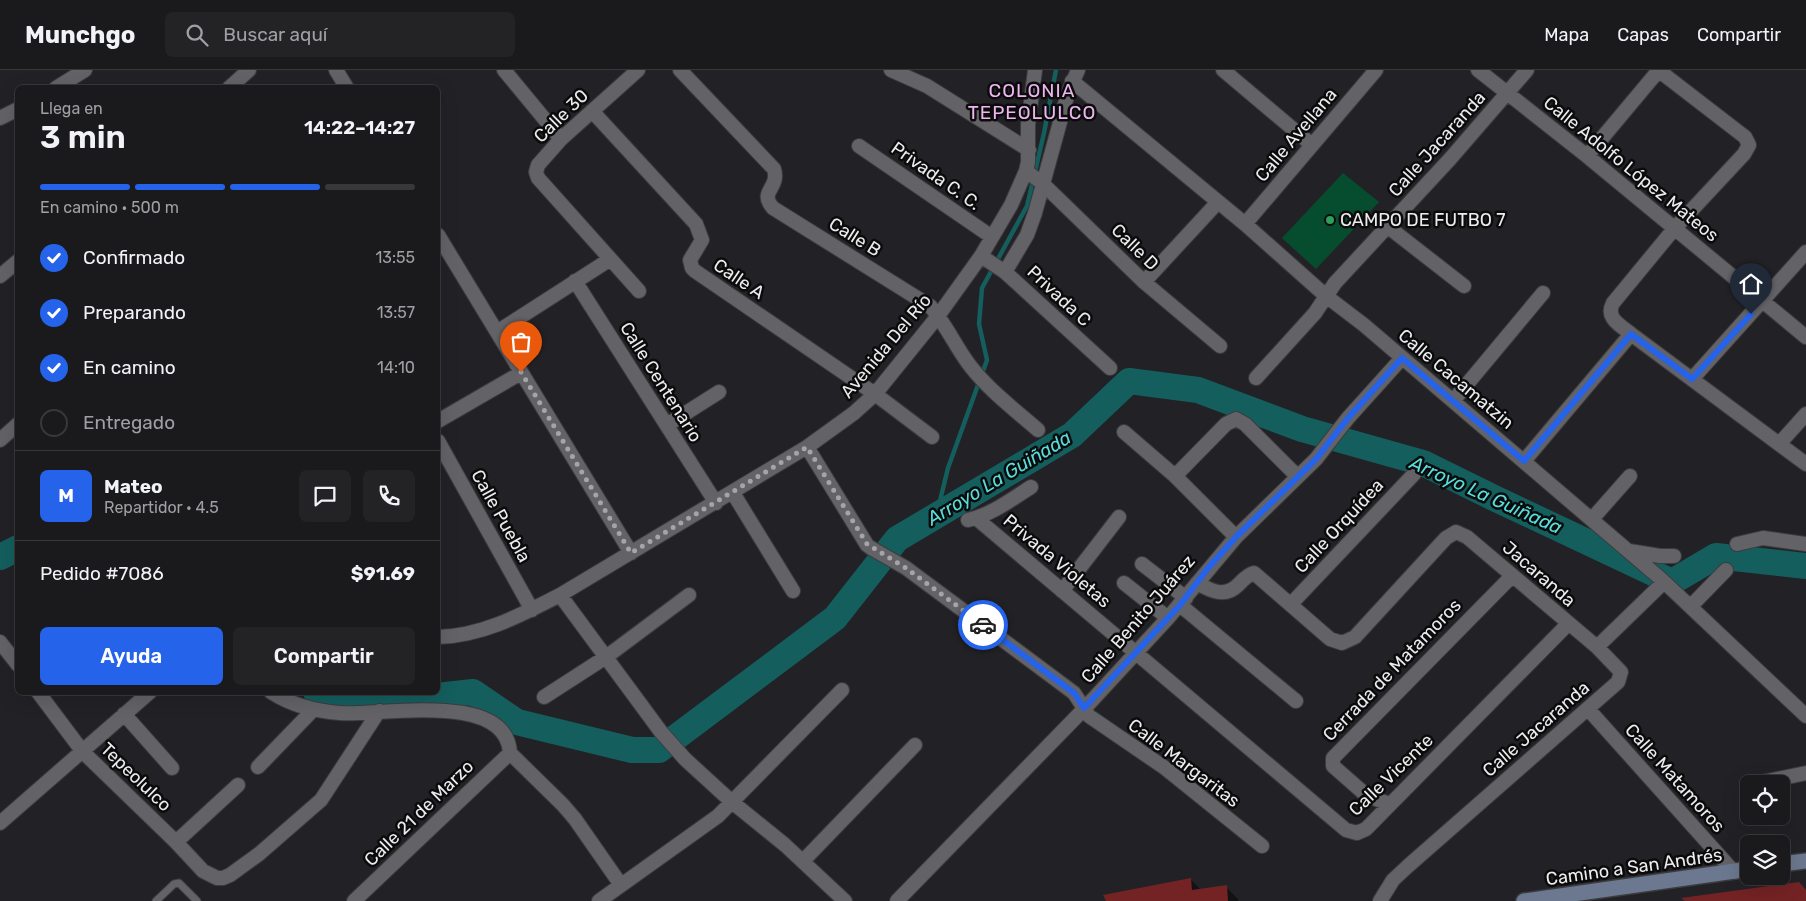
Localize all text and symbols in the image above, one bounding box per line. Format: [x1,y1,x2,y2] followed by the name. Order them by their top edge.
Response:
[165,12,515,57] search box
[25,21,135,49] text: Munchgo
[183,21,211,49] icon: search
[223,23,327,46] text: Buscar aquí
[1544,24,1589,46] text: Mapa
[1617,24,1669,46] text: Capas
[1697,24,1781,46] text: Compartir
[968,79,1096,124] district label: COLONIA TEPEOLULCO
[1250,84,1342,186] street label: Calle Avellana
[529,85,593,147] street label: Calle 30
[1384,87,1490,201] street label: Calle Jacaranda
[1539,92,1723,246] street label: Calle Adolfo López Mateos
[40,99,103,118] text: Llega en
[304,116,415,139] text: 14:22–14:27
[40,118,126,156] text: 3 min
[887,137,985,215] street label: Privada C. C.
[40,198,179,217] text: En camino · 500 m
[1340,209,1506,231] place label: CAMPO DE FUTBO 7
[825,213,885,261] street label: Calle B
[1324,214,1336,226] marker: CAMPO DE FUTBO 7
[1107,219,1163,275] street label: Calle D
[40,244,68,272] icon: check
[83,246,185,269] text: Confirmado
[375,248,415,267] text: 13:55
[709,254,769,304] street label: Calle A
[1022,261,1096,331] street label: Privada C
[1730,263,1772,314] pin
[1737,270,1765,298] icon: home
[836,289,936,403] street label: Avenida Del Río
[40,299,68,327] icon: check
[83,301,186,324] text: Preparando
[377,303,415,322] text: 13:57
[615,318,707,446] street label: Calle Centenario
[500,321,542,372] pin
[1394,324,1518,434] street label: Calle Cacamatzin
[507,328,535,356] icon: bag
[40,354,68,382] icon: check
[83,356,176,379] text: En camino
[377,358,415,377] text: 14:10
[83,411,175,434] text: Entregado
[922,426,1075,531] water label: Arroyo La Guiñada
[1406,451,1566,539] water label: Arroyo La Guiñada
[466,466,536,566] street label: Calle Puebla
[299,470,351,522] button: chat
[363,470,415,522] button: phone
[1290,474,1388,578] street label: Calle Orquídea
[104,475,163,498] text: Mateo
[58,484,74,507] text: M
[104,498,219,517] text: Repartidor · 4.5
[999,510,1115,612] street label: Privada Violetas
[1498,536,1580,612] street label: Jacaranda
[1076,551,1200,687] street label: Calle Benito Juárez
[40,562,164,585] text: Pedido #7086
[351,562,415,585] text: $91.69
[1318,594,1466,746] street label: Cerrada de Matamoros
[958,600,1008,650] courier
[969,611,997,639] icon: car
[40,627,223,685] button: Ayuda
[233,627,415,685] button: Compartir
[1478,677,1594,781] street label: Calle Jacaranda
[1124,714,1244,812] street label: Calle Margaritas
[1620,719,1730,837] street label: Calle Matamoros
[1344,729,1438,821] street label: Calle Vicente
[96,738,176,816] street label: Tepeolulco
[360,755,478,871] street label: Calle 21 de Marzo
[1740,775,1790,885] map controls
[1740,775,1790,825] button: locate
[1740,835,1790,885] button: layers
[1544,844,1724,890] street label: Camino a San Andrés

